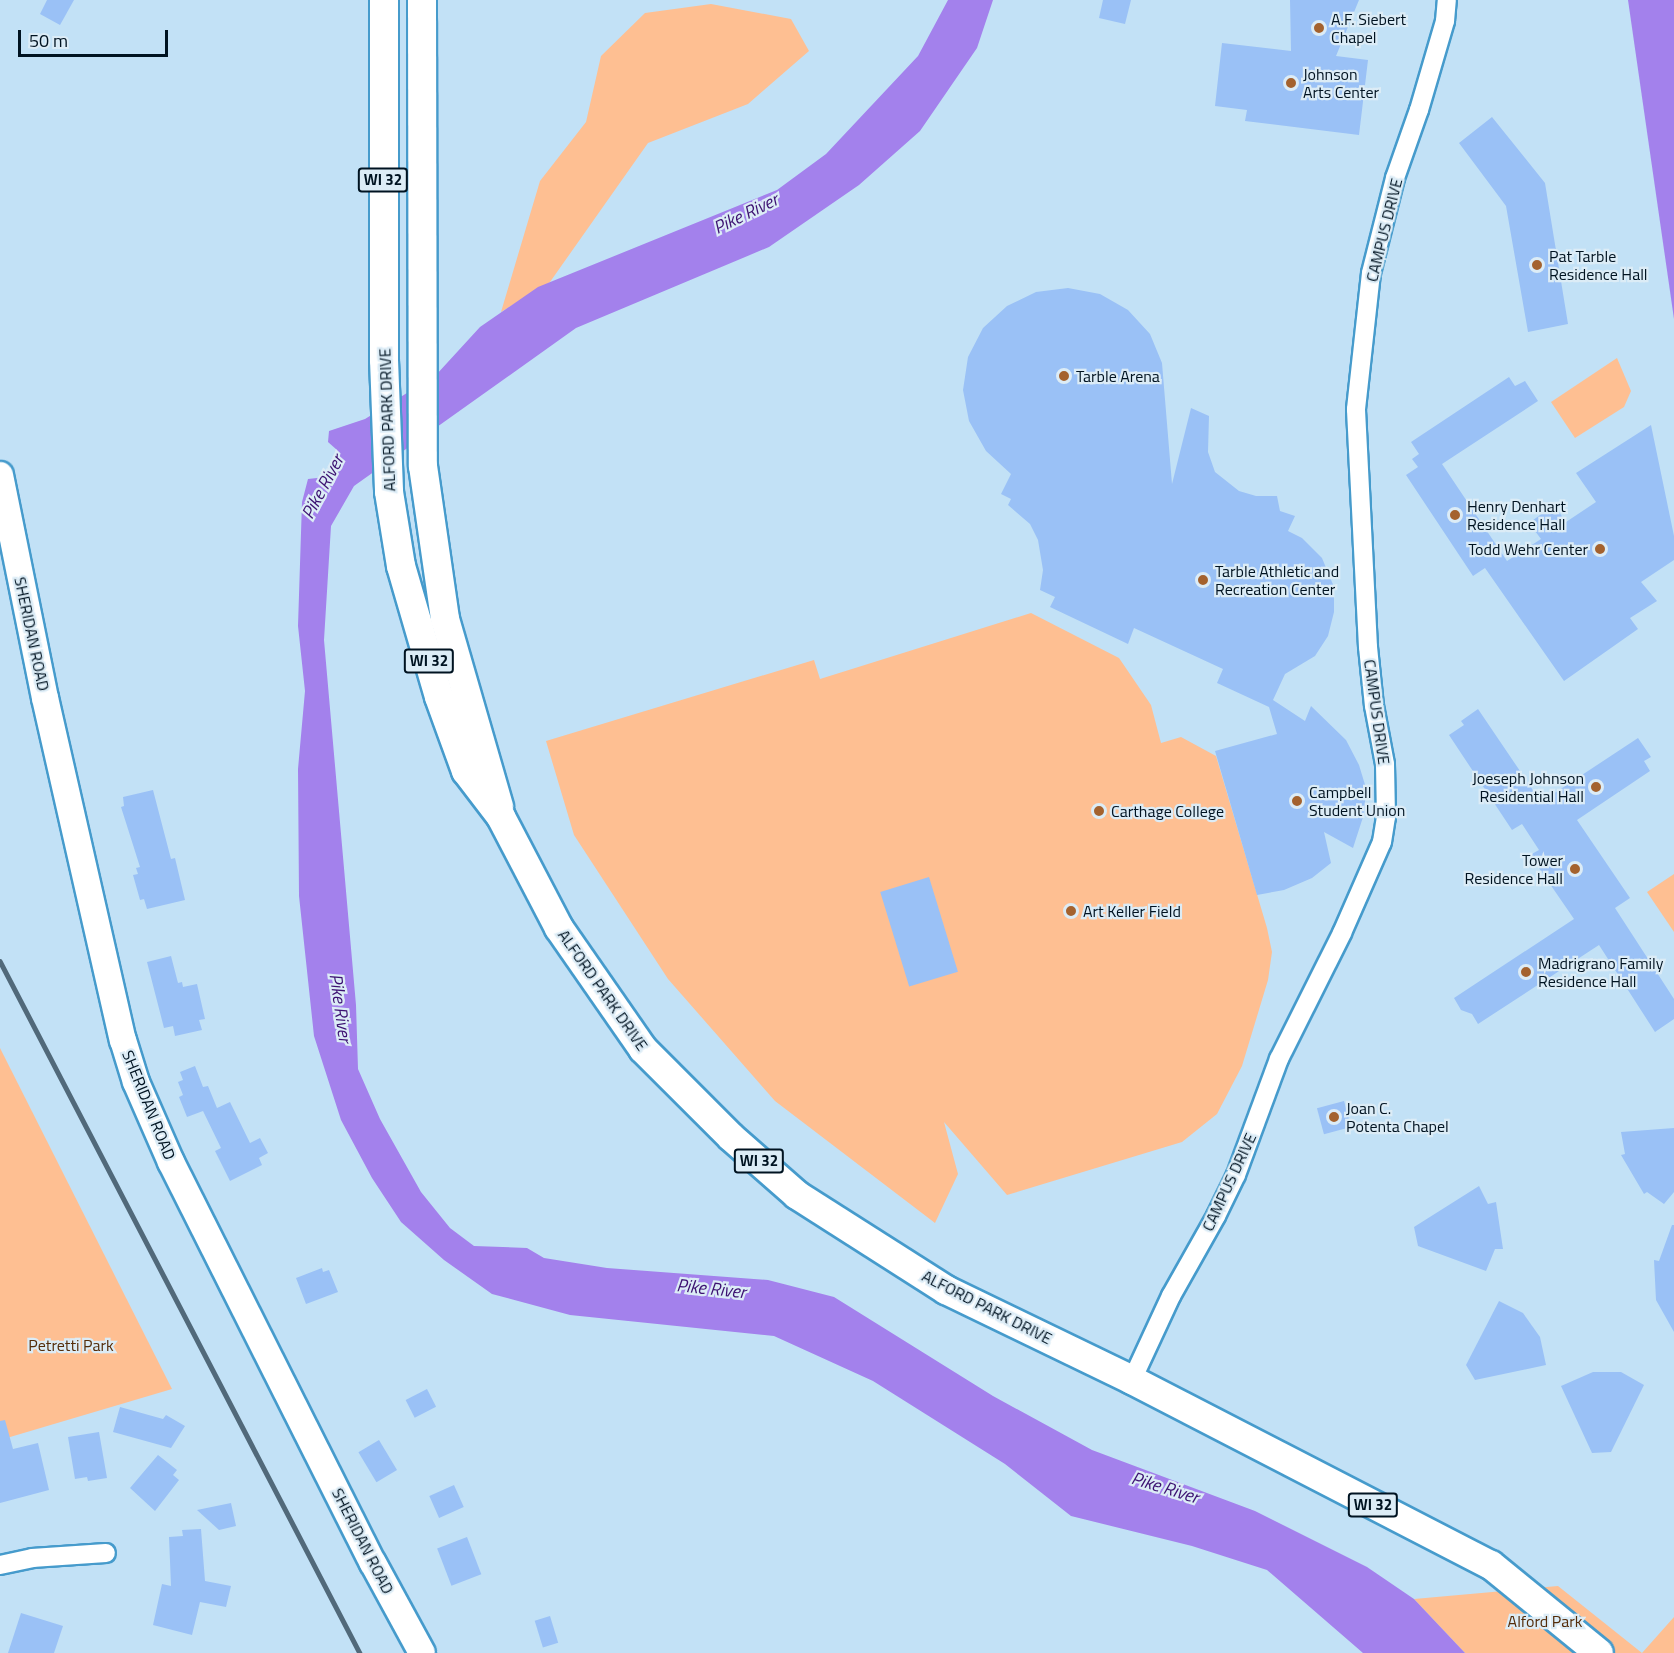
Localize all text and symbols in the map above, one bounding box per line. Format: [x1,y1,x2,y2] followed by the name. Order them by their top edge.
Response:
[1331,9,1406,47] place label: A.F. Siebert Chapel
[21,18,171,56] scale bar
[1312,21,1326,35] marker: A.F. Siebert Chapel
[29,27,68,54] text: 50 m
[1303,64,1379,102] place label: Johnson Arts Center
[1284,76,1298,90] marker: Johnson Arts Center
[358,168,409,192] road number: WI 32
[1362,176,1406,284] street label: CAMPUS DRIVE
[710,189,782,239] water label: Pike River
[1549,246,1648,284] place label: Pat Tarble Residence Hall
[1530,258,1544,272] marker: Pat Tarble Residence Hall
[375,348,399,492] street label: ALFORD PARK DRIVE
[1076,366,1160,386] place label: Tarble Arena
[1057,369,1071,383] marker: Tarble Arena
[297,451,349,523] water label: Pike River
[1467,496,1566,534] place label: Henry Denhart Residence Hall
[1448,508,1462,522] marker: Henry Denhart Residence Hall
[1468,539,1588,559] place label: Todd Wehr Center
[1593,542,1607,556] marker: Todd Wehr Center
[1215,561,1339,599] place label: Tarble Athletic and Recreation Center
[1196,573,1210,587] marker: Tarble Athletic and Recreation Center
[11,575,53,693] street label: SHERIDAN ROAD
[404,649,454,673] road number: WI 32
[1360,658,1394,766] street label: CAMPUS DRIVE
[1472,768,1584,806] place label: Joeseph Johnson Residential Hall
[1589,780,1603,794] marker: Joeseph Johnson Residential Hall
[1309,782,1405,820] place label: Campbell Student Union
[1290,794,1304,808] marker: Campbell Student Union
[1111,801,1224,821] place label: Carthage College
[1092,804,1106,818] marker: Carthage College
[1464,850,1563,888] place label: Tower Residence Hall
[1568,862,1582,876] marker: Tower Residence Hall
[1083,901,1181,921] place label: Art Keller Field
[1064,904,1078,918] marker: Art Keller Field
[554,926,652,1054] street label: ALFORD PARK DRIVE
[1538,953,1664,991] place label: Madrigrano Family Residence Hall
[1519,965,1533,979] marker: Madrigrano Family Residence Hall
[324,972,356,1044] water label: Pike River
[118,1048,180,1162] street label: SHERIDAN ROAD
[1346,1098,1449,1136] place label: Joan C. Potenta Chapel
[1327,1110,1341,1124] marker: Joan C. Potenta Chapel
[1198,1130,1260,1234] street label: CAMPUS DRIVE
[734,1149,784,1173] road number: WI 32
[919,1266,1055,1348] street label: ALFORD PARK DRIVE
[675,1275,747,1303] water label: Pike River
[28,1335,114,1355] park label: Petretti Park
[1129,1468,1201,1508] water label: Pike River
[328,1485,398,1597] street label: SHERIDAN ROAD
[1348,1493,1398,1517] road number: WI 32
[1508,1611,1582,1631] park label: Alford Park

